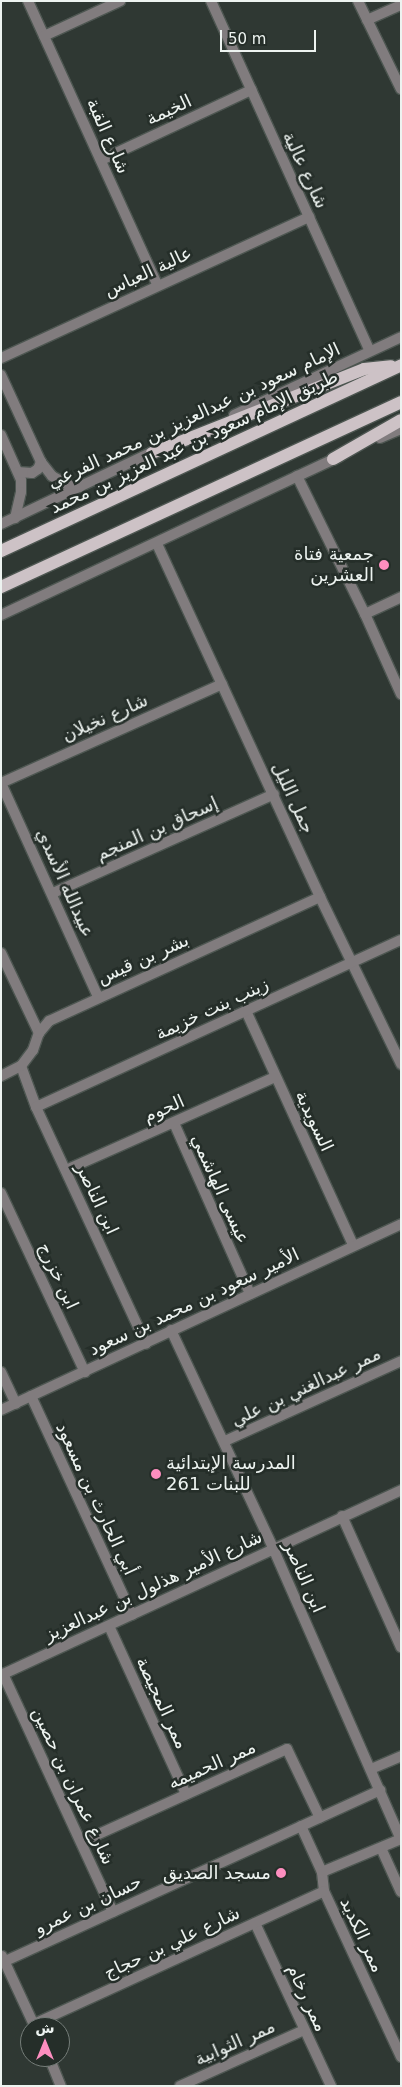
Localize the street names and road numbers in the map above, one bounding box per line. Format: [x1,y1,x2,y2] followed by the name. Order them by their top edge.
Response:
[143,90,195,130] street label: الخيمة
[82,95,134,177] street label: شارع القبة
[278,128,332,212] street label: شارع عالية
[101,242,195,302] street label: عالية العباس
[44,339,344,493] street label: الإمام سعود بن عبدالعزيز بن محمد الفرعي
[47,366,341,518] street label: طريق الإمام سعود بن عبد العزيز بن محمد
[59,689,151,747] street label: شارع نخيلان
[267,759,319,837] street label: جمل الليل
[93,792,221,866] street label: إسحاق بن المنجم
[31,825,99,941] street label: عبيدالله الأسدي
[94,929,192,989] street label: بشر بن قيس
[152,973,272,1045] street label: زينب بنت خزيمة
[290,1087,338,1155] street label: السويدية
[140,1090,188,1128] street label: الحوم
[186,1131,254,1247] street label: عيسى الهاشمي
[71,1160,123,1238] street label: ابن الناصر
[33,1239,83,1313] street label: ابن خزرج
[85,1244,303,1360] street label: الأمير سعود بن محمد بن سعود
[228,1343,384,1431] street label: ممر عبدالغني بن علي
[51,1419,141,1579] street label: أبي الحارث بن مسعود
[40,1526,266,1646] street label: شارع الأمير هذلول بن عبدالعزيز
[279,1538,329,1616] street label: ابن الناصر
[131,1654,193,1752] street label: ممر المجيصة
[27,1704,119,1868] street label: شارع عمران بن حصين
[165,1736,259,1794] street label: ممر الحميمه
[31,1871,145,1939] street label: حسان بن عمرو
[335,1894,389,1976] street label: ممر الكديد
[101,1902,243,1984] street label: شارع علي بن حجاج
[282,1961,332,2035] street label: ممر رخام
[191,2016,279,2070] street label: ممر الثوابية

